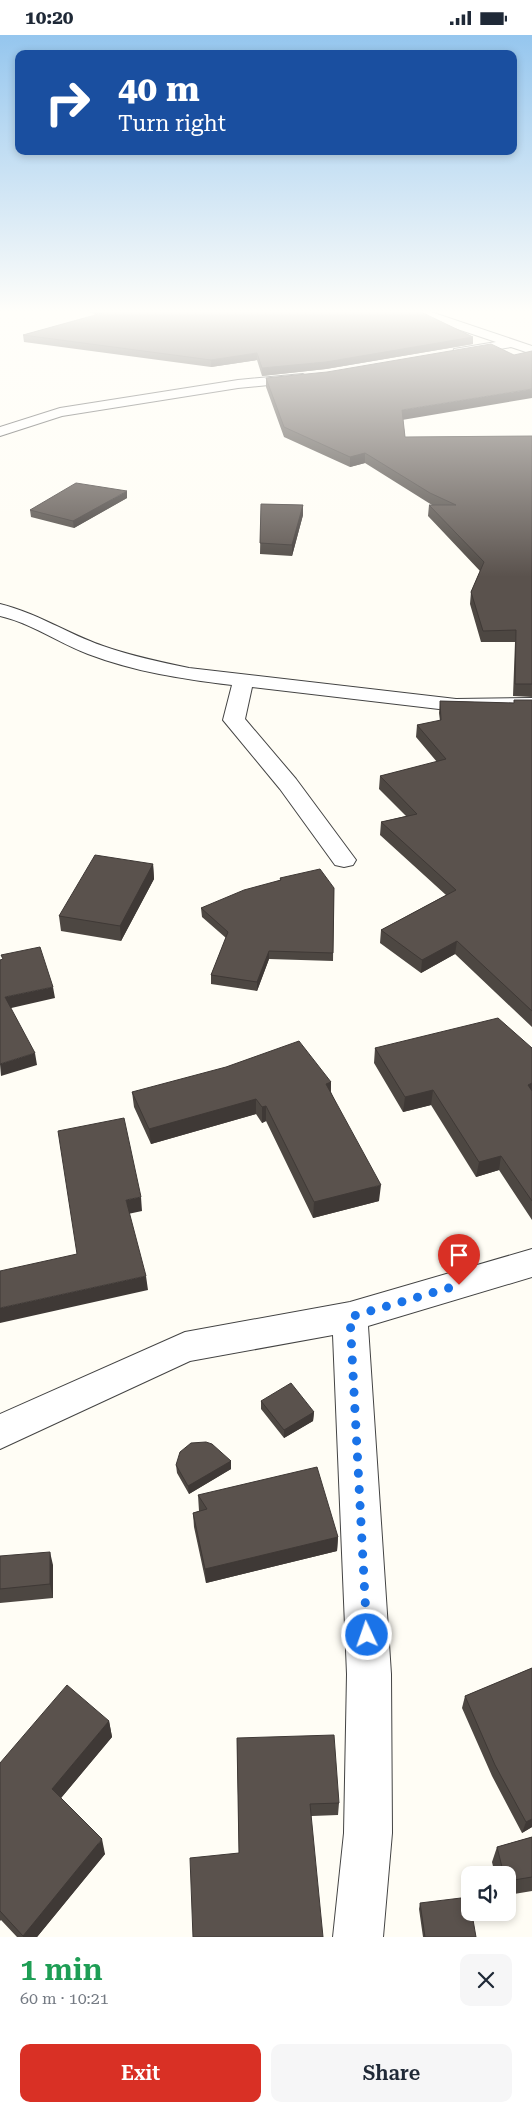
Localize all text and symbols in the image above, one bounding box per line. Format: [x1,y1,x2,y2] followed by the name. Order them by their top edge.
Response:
[25,6,74,29] text: 10:20
[118,69,200,110] text: 40 m
[35,70,100,135] icon: right
[118,111,226,136] text: Turn right
[438,1234,480,1285] pin
[445,1241,473,1269] icon: arrive
[340,1608,392,1660] position arrow
[461,1866,516,1921] map controls
[461,1866,516,1921] button: sound
[20,1952,103,1987] text: 1 min
[460,1954,512,2006] button: close
[20,1989,109,2008] text: 60 m · 10:21
[20,2044,261,2102] button: Exit
[271,2044,512,2102] button: Share

